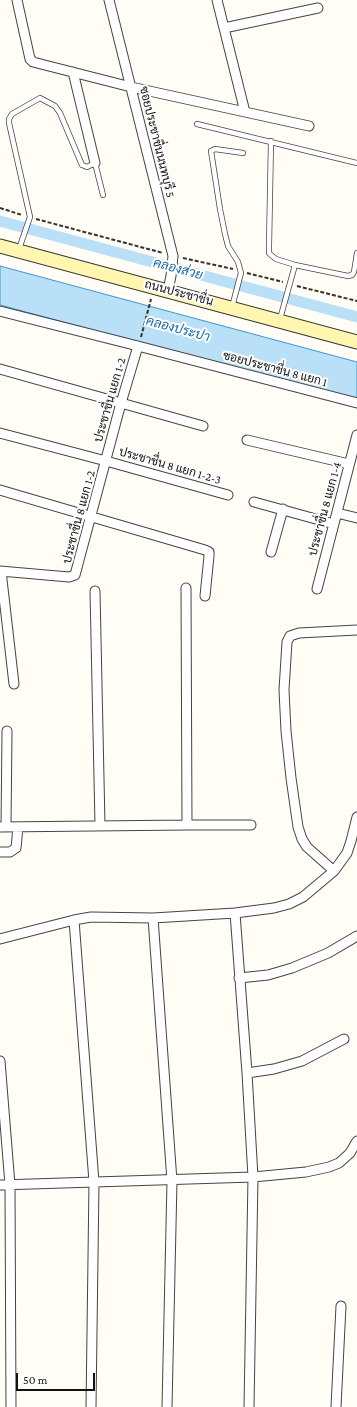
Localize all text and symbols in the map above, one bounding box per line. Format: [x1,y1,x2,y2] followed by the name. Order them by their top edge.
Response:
[136,85,178,199] street label: ซอยประชาชื่นนนทบุรี 5
[152,255,204,283] water label: คลองส่วย
[143,277,215,309] street label: ถนนประชาชื่น
[144,313,212,345] water label: คลองประปา
[221,348,329,390] street label: ซอยประชาชื่น 8 แยก 1
[91,356,129,444] street label: ประชาชื่น แยก 1-2
[117,444,223,488] street label: ประชาชื่น 8 แยก 1-2-3
[306,460,344,558] street label: ประชาชื่น 8 แยก 1-4
[60,469,98,565] street label: ประชาชื่น 8 แยก 1-2
[18,1365,97,1391] scale bar
[23,1373,47,1387] text: 50 m

